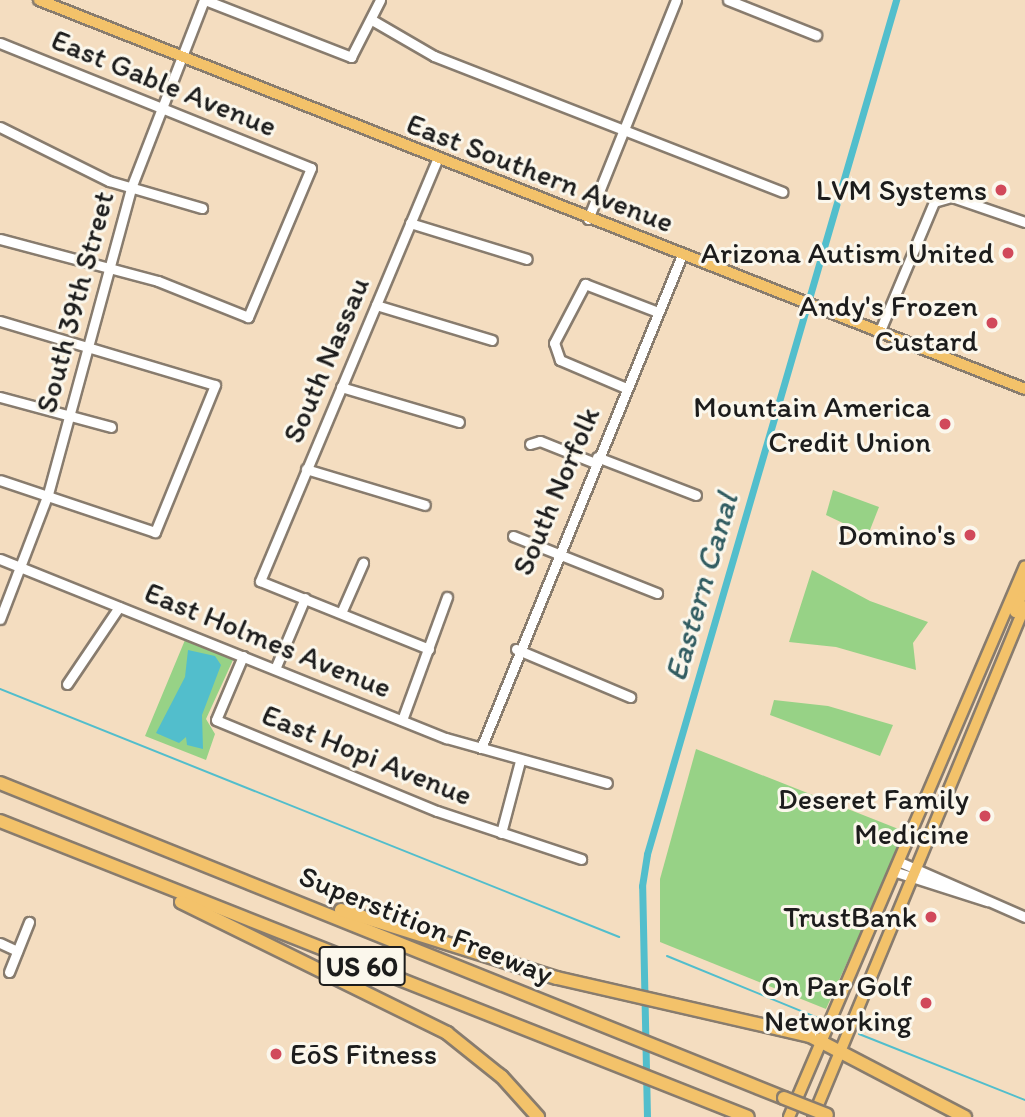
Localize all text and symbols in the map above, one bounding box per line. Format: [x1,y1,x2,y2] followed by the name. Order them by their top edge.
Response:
[47,22,281,144] street label: East Gable Avenue
[402,106,678,240] street label: East Southern Avenue
[816,172,987,208] place label: LVM Systems
[993,182,1009,198] marker: LVM Systems
[28,188,122,416] street label: South 39th Street
[701,235,994,271] place label: Arizona Autism United
[1000,245,1016,261] marker: Arizona Autism United
[275,272,377,448] street label: South Nassau
[799,288,978,358] place label: Andy's Frozen Custard
[984,315,1000,331] marker: Andy's Frozen Custard
[693,389,931,460] place label: Mountain America Credit Union
[504,401,608,581] street label: South Norfolk
[937,416,953,432] marker: Mountain America Credit Union
[656,489,746,685] water label: Eastern Canal
[838,517,956,553] place label: Domino's
[962,527,978,543] marker: Domino's
[140,575,396,705] street label: East Holmes Avenue
[257,696,477,814] street label: East Hopi Avenue
[778,781,969,852] place label: Deseret Family Medicine
[975,806,995,826] marker: Deseret Family Medicine
[294,858,558,992] street label: Superstition Freeway
[783,899,917,935] place label: TrustBank
[923,909,939,925] marker: TrustBank
[318,942,406,990] road number: US 60
[760,968,912,1038] place label: On Par Golf Networking
[918,995,934,1011] marker: On Par Golf Networking
[290,1036,437,1072] place label: EōS Fitness
[268,1046,284,1062] marker: EōS Fitness

